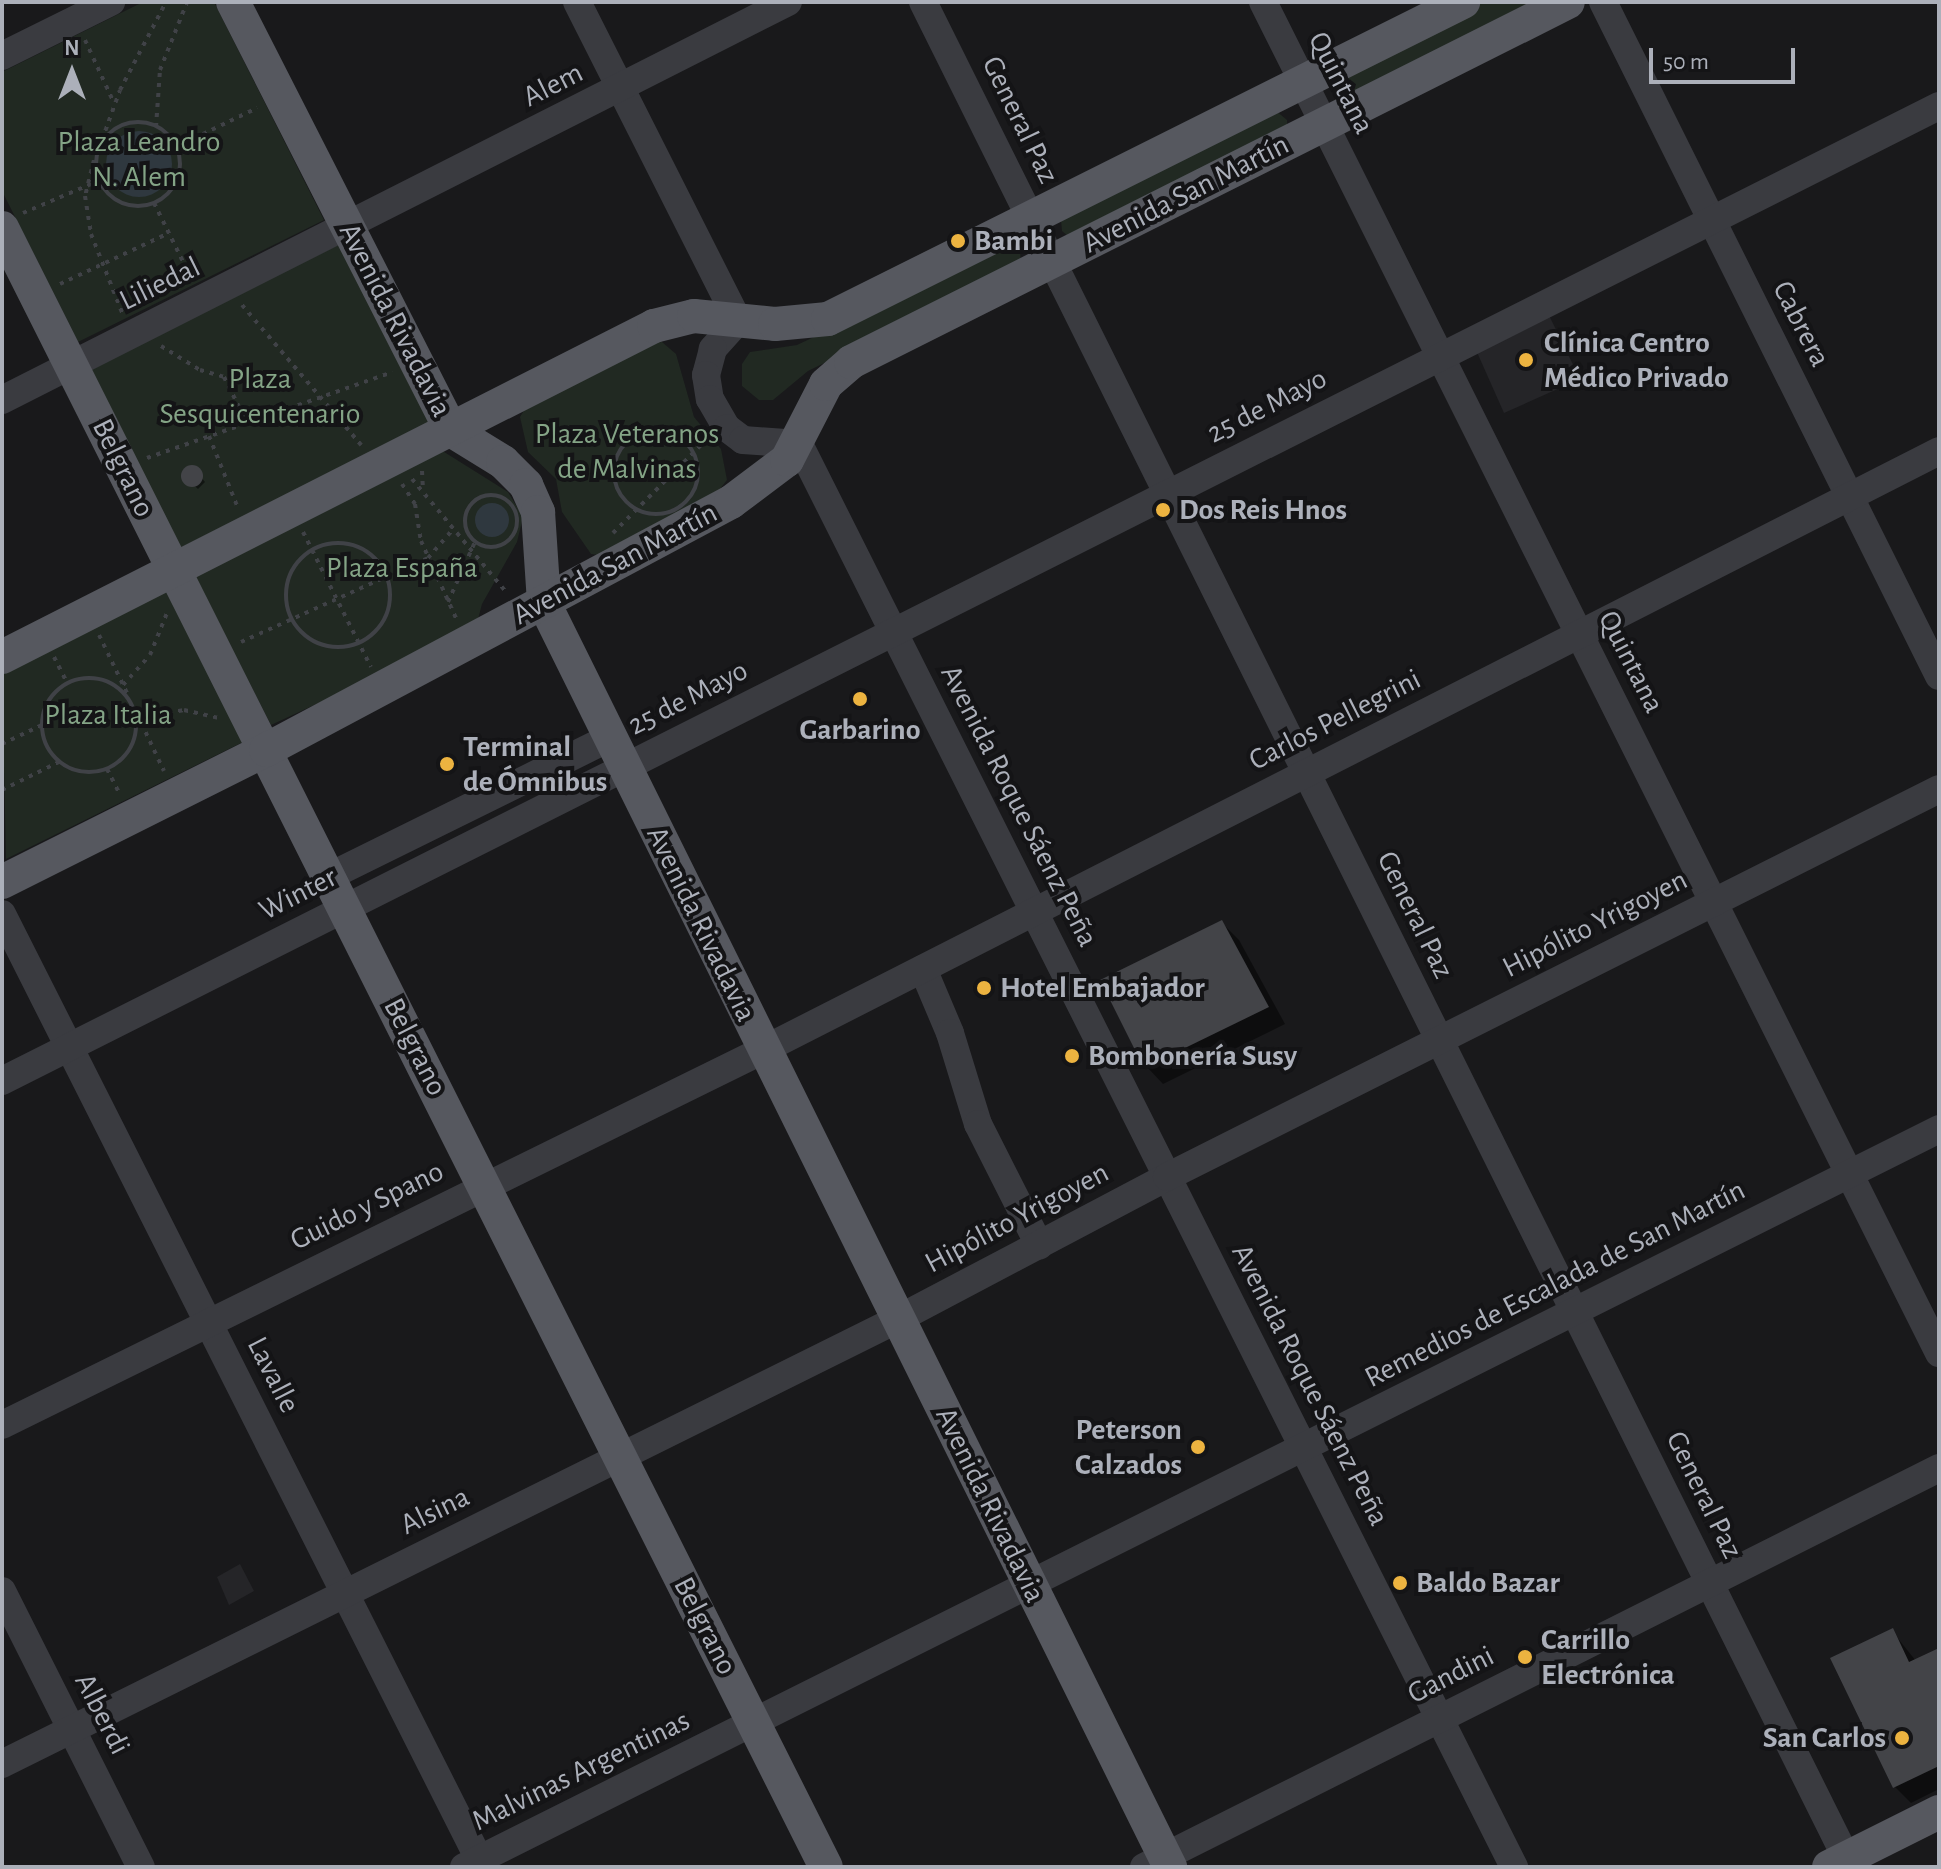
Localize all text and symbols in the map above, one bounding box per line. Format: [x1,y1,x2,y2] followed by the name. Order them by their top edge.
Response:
[1300,26,1382,140] street label: Quintana
[32,32,112,112] north arrow
[1653,32,1799,82] scale bar
[64,37,80,59] text: N
[974,50,1066,190] street label: General Paz
[1663,50,1709,74] text: 50 m
[517,55,589,115] street label: Alem
[58,124,220,194] park label: Plaza Leandro N. Alem
[1077,127,1295,261] street label: Avenida San Martín
[331,217,459,423] street label: Avenida Rivadavia
[974,223,1053,259] place label: Bambi
[949,232,967,250] marker: Bambi
[114,249,206,319] street label: Liliedal
[1764,275,1838,373] street label: Cabrera
[1544,325,1729,396] place label: Clínica Centro Médico Privado
[1515,349,1537,371] marker: Clínica Centro Médico Privado
[160,361,360,432] park label: Plaza Sesquicentenario
[1201,361,1333,451] street label: 25 de Mayo
[84,413,162,523] street label: Belgrano
[535,416,719,486] park label: Plaza Veteranos de Malvinas
[1179,492,1347,528] place label: Dos Reis Hnos
[507,495,723,633] street label: Avenida San Martín
[1154,501,1172,519] marker: Dos Reis Hnos
[326,550,478,586] park label: Plaza España
[1590,605,1672,719] street label: Quintana
[622,653,754,743] street label: 25 de Mayo
[932,659,1106,953] street label: Avenida Roque Sáenz Peña
[1243,661,1427,779] street label: Carlos Pellegrini
[851,690,869,708] marker: Garbarino
[44,697,172,733] park label: Plaza Italia
[800,712,920,748] place label: Garbarino
[463,729,607,800] place label: Terminal de Ómnibus
[438,755,456,773] marker: Terminal de Ómnibus
[638,821,764,1027] street label: Avenida Rivadavia
[1369,845,1461,985] street label: General Paz
[253,859,343,929] street label: Winter
[1496,862,1694,986] street label: Hipólito Yrigoyen
[1000,970,1205,1006] place label: Hotel Embajador
[975,979,993,997] marker: Hotel Embajador
[375,992,455,1102] street label: Belgrano
[1088,1038,1297,1074] place label: Bombonería Susy
[1063,1047,1081,1065] marker: Bombonería Susy
[284,1153,450,1259] street label: Guido y Spano
[919,1155,1115,1281] street label: Hipólito Yrigoyen
[1359,1172,1751,1396] street label: Remedios de Escalada de San Martín
[1223,1238,1397,1532] street label: Avenida Roque Sáenz Peña
[239,1331,307,1419] street label: Lavalle
[927,1402,1053,1608] street label: Avenida Rivadavia
[1075,1412,1182,1482] place label: Peterson Calzados
[1658,1425,1750,1565] street label: General Paz
[1189,1438,1207,1456] marker: Peterson Calzados
[395,1479,475,1543] street label: Alsina
[1416,1565,1560,1601] place label: Baldo Bazar
[665,1571,745,1681] street label: Belgrano
[1391,1574,1409,1592] marker: Baldo Bazar
[1541,1622,1675,1692] place label: Carrillo Electrónica
[1402,1638,1500,1712] street label: Gandini
[1516,1648,1534,1666] marker: Carrillo Electrónica
[66,1667,138,1761] street label: Alberdi
[466,1703,696,1839] street label: Malvinas Argentinas
[1763,1720,1886,1756] place label: San Carlos
[1893,1729,1911,1747] marker: San Carlos

